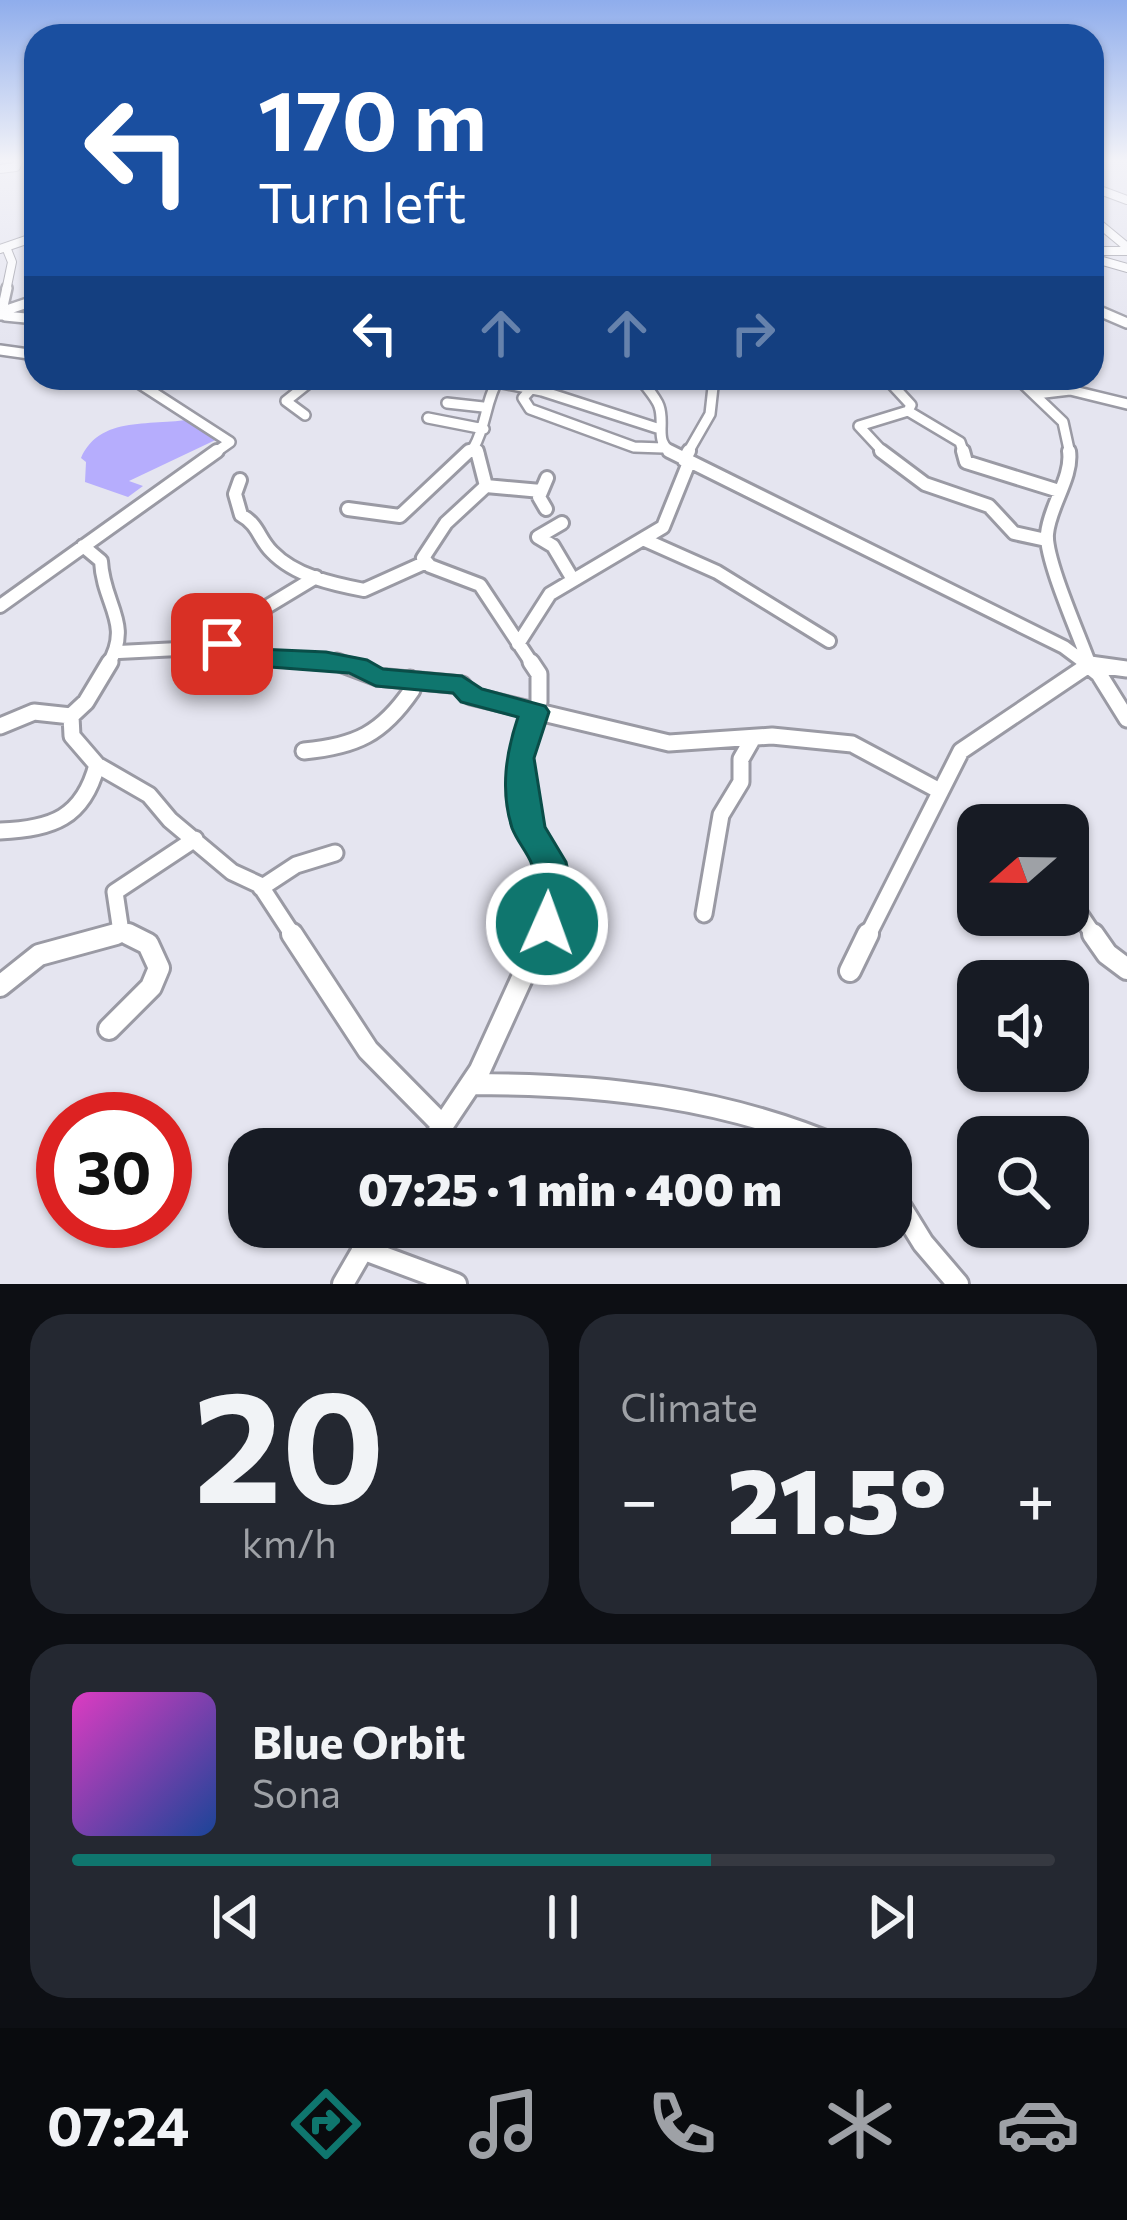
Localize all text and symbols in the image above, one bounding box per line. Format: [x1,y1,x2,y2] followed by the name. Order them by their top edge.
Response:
[258,66,487,168] text: 170 m
[60,72,216,228] icon: left
[258,168,466,234] text: Turn left
[342,300,408,366] icon: left
[468,300,534,366] icon: ahead
[594,300,660,366] icon: ahead
[720,300,786,366] icon: right
[171,593,273,695] pin
[189,611,255,677] icon: arrive
[957,804,1089,936] north arrow
[957,804,1089,1248] map controls
[484,861,610,987] position arrow
[957,960,1089,1092] button: sound
[36,1092,192,1248] speed limit sign: 30
[957,1116,1089,1248] button: search
[358,1160,782,1215] text: 07:25 · 1 min · 400 m
[194,1344,385,1535] text: 20
[621,1382,758,1430] text: Climate
[727,1442,947,1553] text: 21.5°
[621,1457,658,1538] text: −
[1016,1457,1055,1538] text: +
[242,1518,337,1566] text: km/h
[252,1713,465,1768] text: Blue Orbit
[252,1768,341,1816] text: Sona
[203,1884,269,1950] icon: previous
[530,1884,596,1950] icon: pause
[858,1884,924,1950] icon: next
[284,2082,368,2166] icon: directions
[462,2082,546,2166] icon: music
[640,2082,724,2166] icon: phone
[818,2082,902,2166] icon: climate
[996,2082,1080,2166] icon: car
[47,2091,189,2157] text: 07:24

